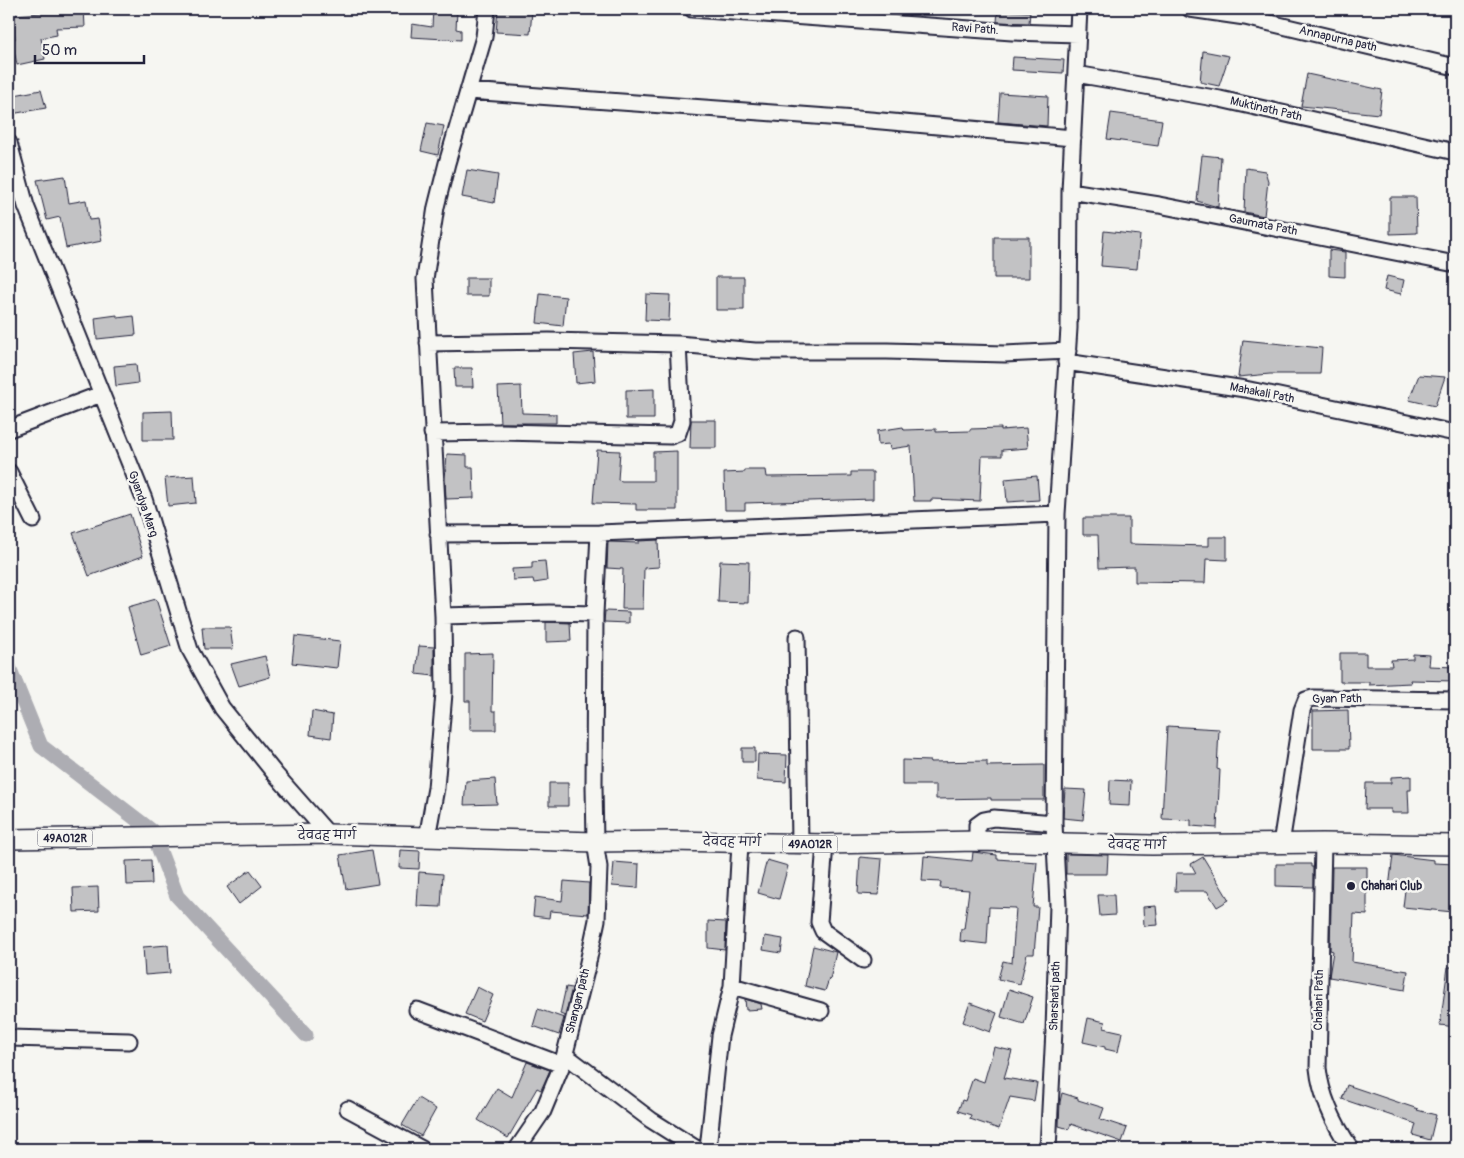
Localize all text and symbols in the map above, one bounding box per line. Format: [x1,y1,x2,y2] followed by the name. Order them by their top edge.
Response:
[951,20,999,38] street label: Ravi Path.
[1298,23,1379,55] street label: Annapurna path
[35,32,144,64] scale bar
[42,41,77,60] text: 50 m
[1229,93,1304,125] street label: Muktinath Path
[1227,211,1299,239] street label: Gaumata Path
[1228,379,1296,407] street label: Mahakali Path
[125,469,161,539] street label: Gyandya Marg
[1312,691,1362,707] street label: Gyan Path
[297,824,357,843] street label: देवदह मार्ग
[38,830,92,846] road number: 49A012R
[702,830,762,850] street label: देवदह मार्ग
[1107,833,1167,853] street label: देवदह मार्ग
[782,836,838,852] road number: 49A012R
[1361,879,1422,894] place label: Chahari Club
[1345,880,1357,892] marker: Chahari Club
[1046,961,1064,1031] street label: Sharshati path
[563,966,593,1035] street label: Shangan path
[1311,969,1327,1030] street label: Chahari Path

